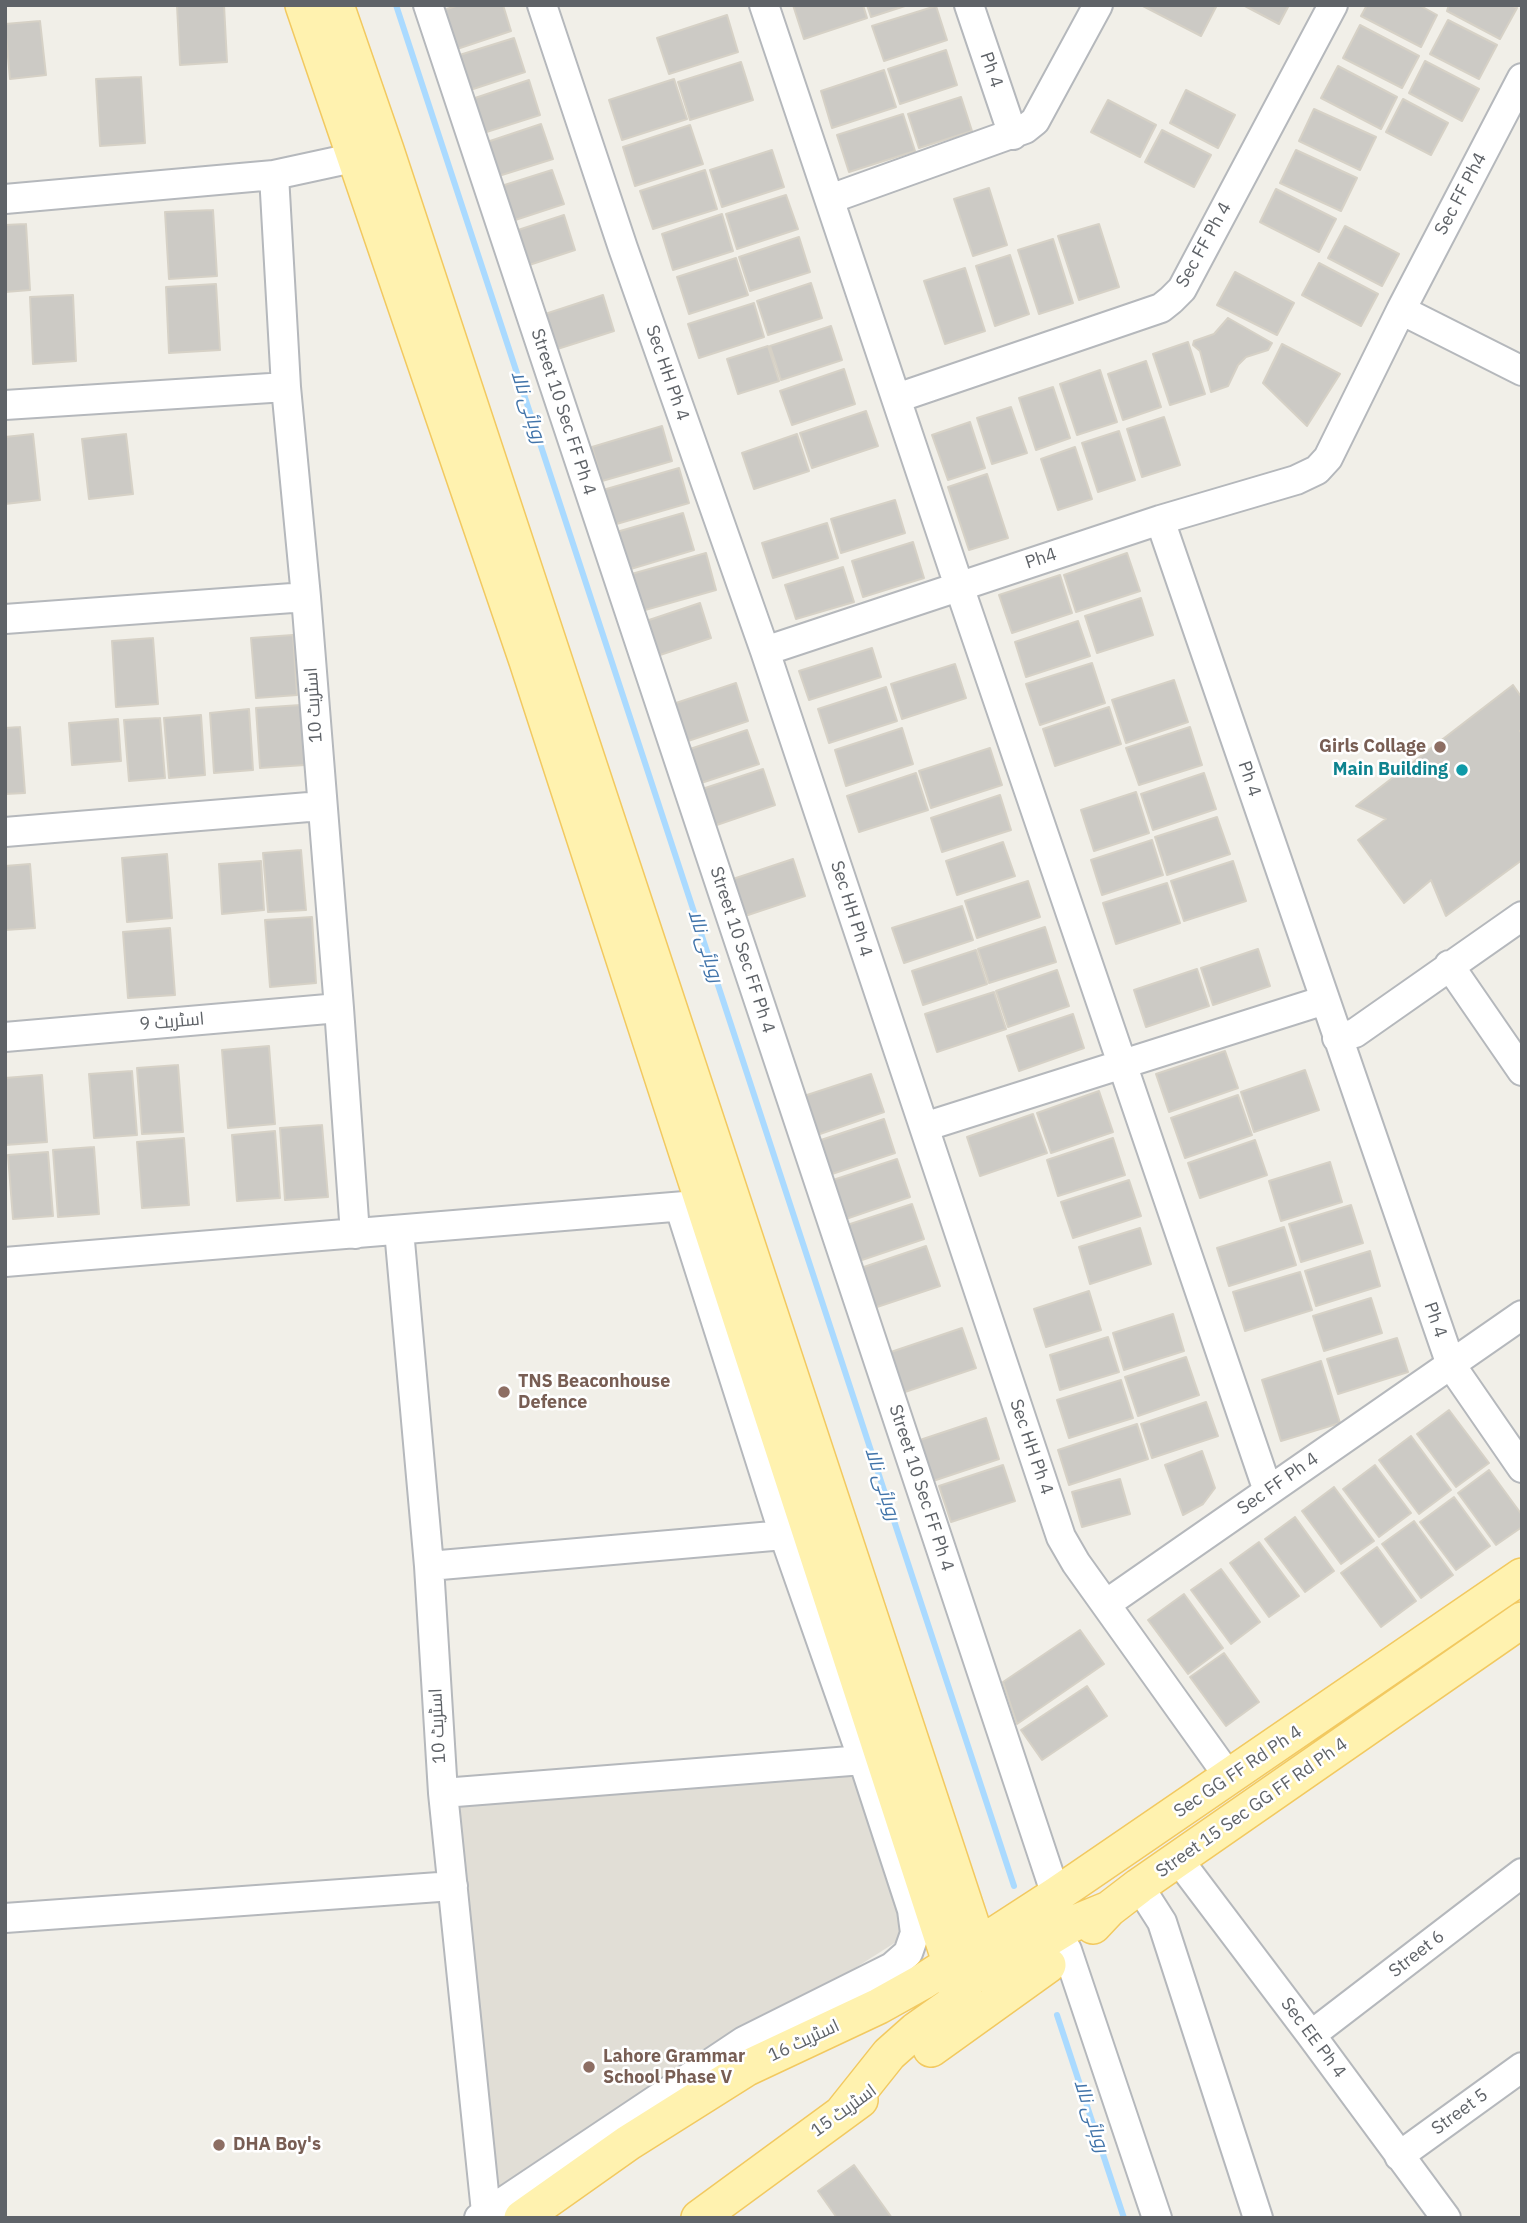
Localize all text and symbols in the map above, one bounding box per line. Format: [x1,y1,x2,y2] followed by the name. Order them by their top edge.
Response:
[975,49,1007,91] street label: Ph 4
[1430,149,1492,239] street label: Sec FF Ph4
[1172,199,1236,291] street label: Sec FF Ph 4
[641,322,693,424] street label: Sec HH Ph 4
[526,326,600,498] street label: Street 10 Sec FF Ph 4
[506,368,550,446] water label: روہائی نالا
[1022,544,1060,574] street label: Ph4
[301,666,327,744] street label: اسٹریٹ 10
[1319,736,1426,758] place label: Girls Collage
[1432,739,1448,755] marker: Girls Collage
[1233,758,1265,800] street label: Ph 4
[1333,759,1448,781] place label: Main Building
[1454,762,1470,778] marker: Main Building
[825,858,877,960] street label: Sec HH Ph 4
[705,864,779,1036] street label: Street 10 Sec FF Ph 4
[683,907,727,985] water label: روہائی نالا
[139,1008,205,1036] street label: اسٹریٹ 9
[1419,1299,1451,1341] street label: Ph 4
[518,1371,670,1414] place label: TNS Beaconhouse Defence
[496,1384,512,1400] marker: TNS Beaconhouse Defence
[1005,1396,1057,1498] street label: Sec HH Ph 4
[884,1402,958,1574] street label: Street 10 Sec FF Ph 4
[860,1445,904,1523] water label: روہائی نالا
[1233,1448,1323,1520] street label: Sec FF Ph 4
[425,1688,451,1764] street label: اسٹریٹ 10
[1170,1721,1306,1823] street label: Sec GG FF Rd Ph 4
[1152,1734,1352,1882] street label: Street 15 Sec GG FF Rd Ph 4
[1385,1926,1449,1982] street label: Street 6
[1276,1994,1350,2082] street label: Sec EE Ph 4
[765,2015,843,2067] street label: اسٹریٹ 16
[603,2046,745,2088] place label: Lahore Grammar School Phase V
[581,2059,597,2075] marker: Lahore Grammar School Phase V
[1069,2077,1113,2155] water label: روہائی نالا
[807,2080,881,2142] street label: اسٹریٹ 15
[1428,2084,1492,2140] street label: Street 5
[233,2134,321,2156] place label: DHA Boy's
[211,2137,227,2153] marker: DHA Boy's

